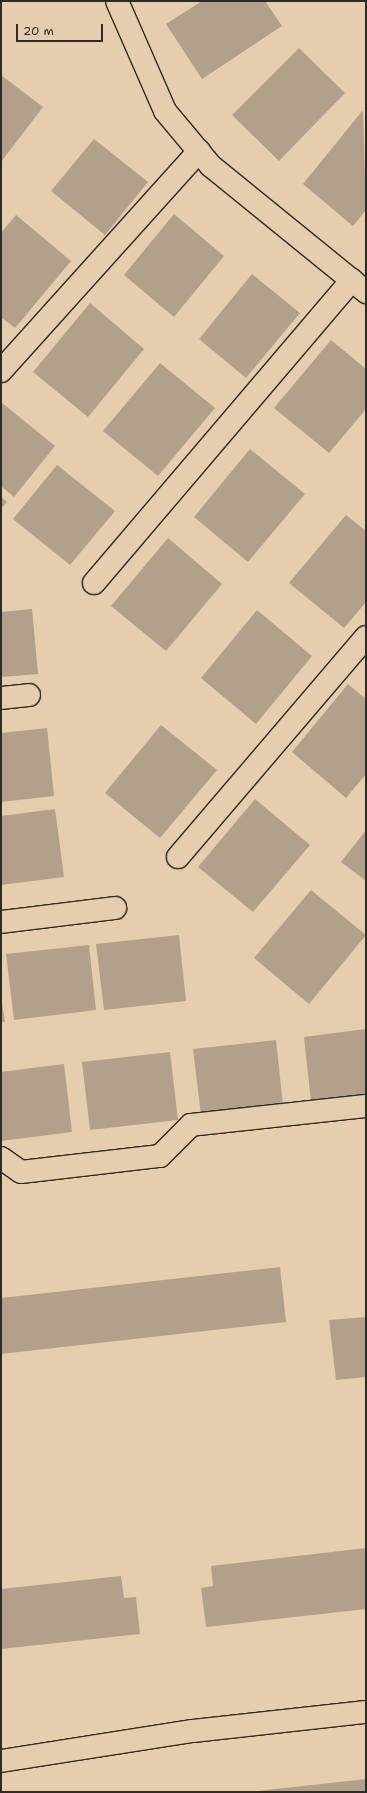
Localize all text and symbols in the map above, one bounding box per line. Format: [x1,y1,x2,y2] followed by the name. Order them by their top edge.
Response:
[18,16,105,42] scale bar
[23,23,54,39] text: 20 m

